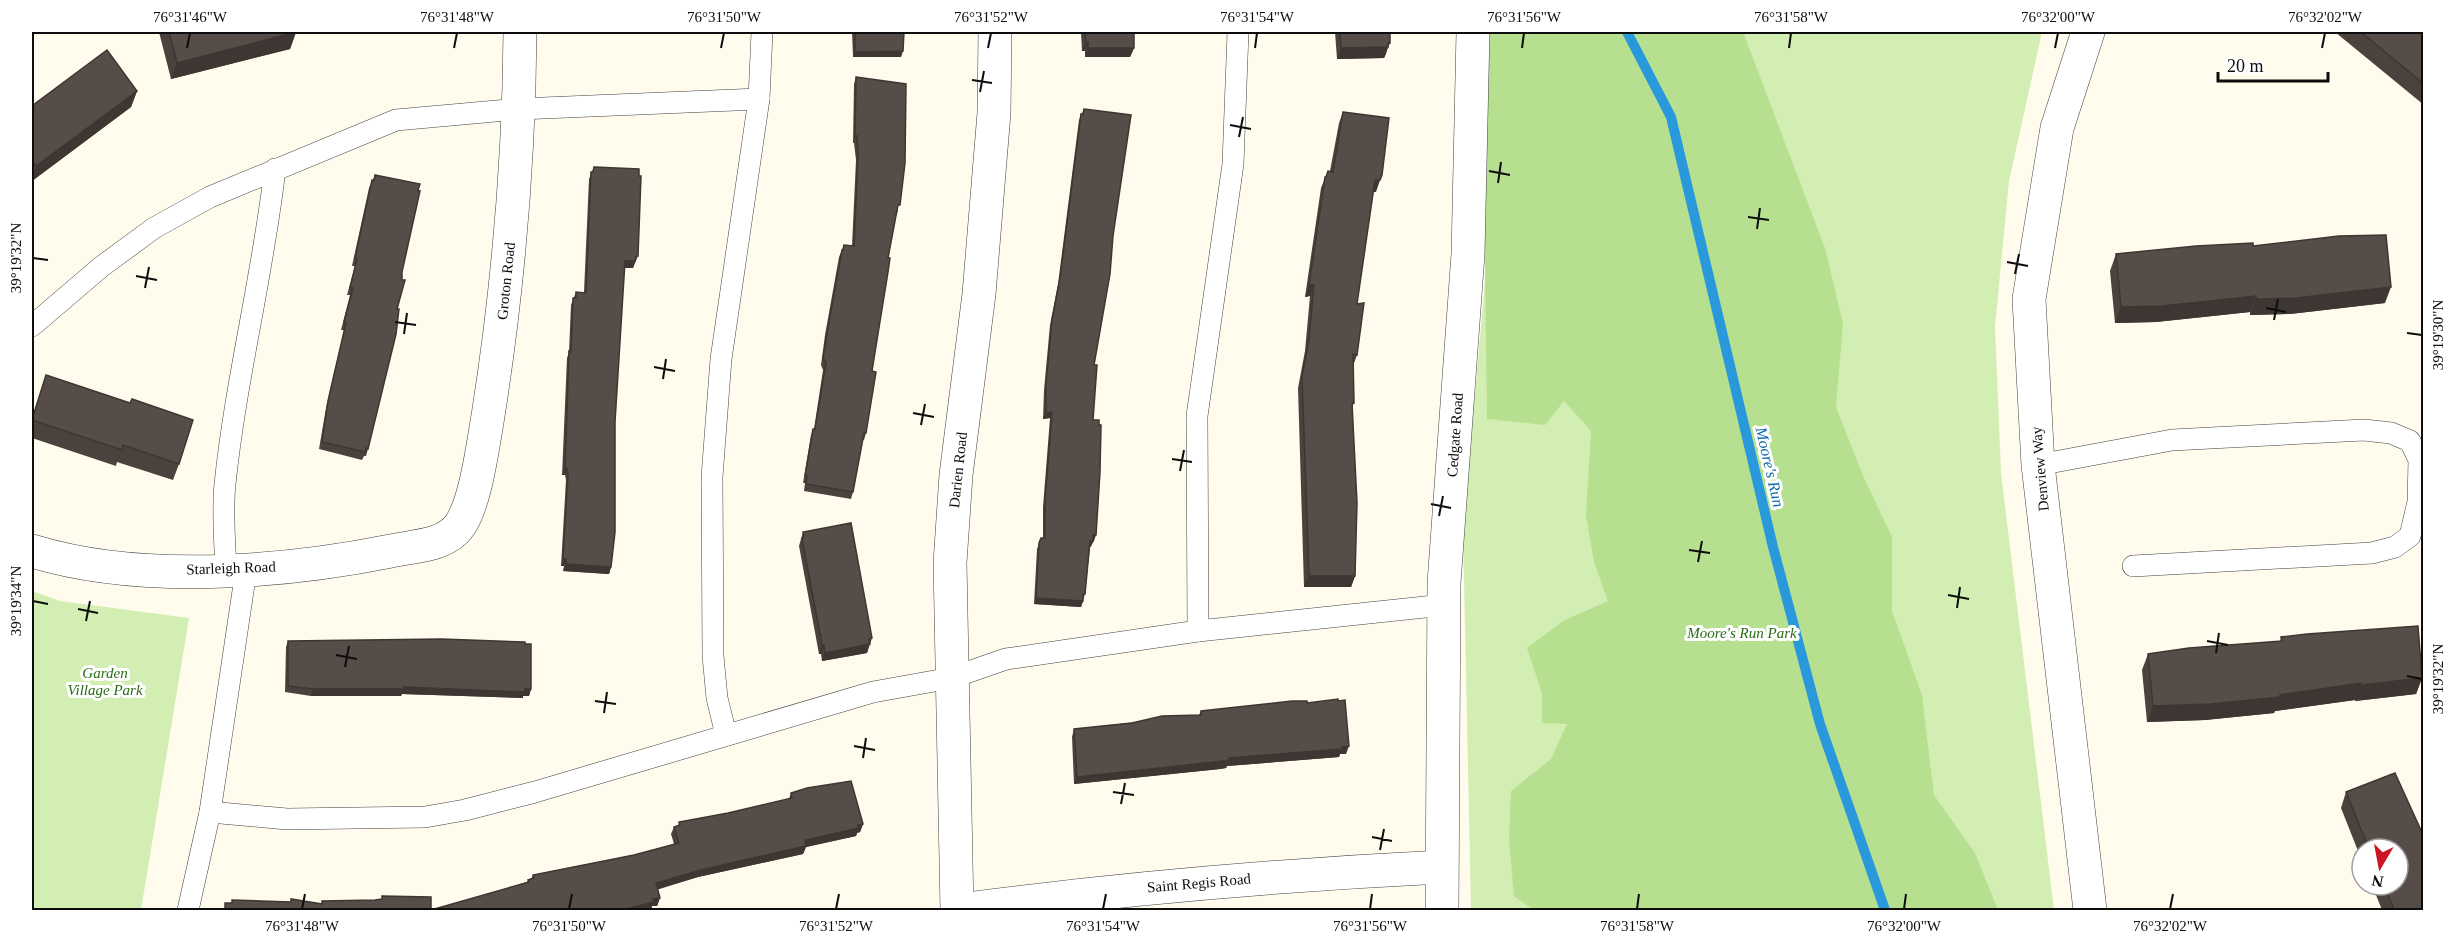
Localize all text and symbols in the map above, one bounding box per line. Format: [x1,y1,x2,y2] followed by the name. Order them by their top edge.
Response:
[153,9,228,25] text: 76°31'46"W
[420,9,495,25] text: 76°31'48"W
[687,9,762,25] text: 76°31'50"W
[954,9,1029,25] text: 76°31'52"W
[1220,9,1295,25] text: 76°31'54"W
[1487,9,1562,25] text: 76°31'56"W
[1754,9,1829,25] text: 76°31'58"W
[2021,9,2096,25] text: 76°32'00"W
[2288,9,2363,25] text: 76°32'02"W
[2218,45,2328,83] scale bar
[2227,56,2264,76] text: 20 m
[8,223,24,293] text: 39°19'32"N
[494,241,518,321] street label: Groton Road
[2430,300,2446,370] text: 39°19'30"N
[1444,392,1466,478] street label: Cedgate Road
[1752,424,1787,509] water label: Moore's Run
[2028,426,2052,512] street label: Denview Way
[946,431,970,509] street label: Darien Road
[186,558,277,578] street label: Starleigh Road
[8,566,24,636] text: 39°19'34"N
[1686,625,1797,641] park label: Moore's Run Park
[2430,644,2446,714] text: 39°19'32"N
[67,665,143,698] park label: Garden Village Park
[2350,837,2410,897] north arrow
[1146,870,1252,896] street label: Saint Regis Road
[2370,872,2385,891] text: N
[265,918,340,934] text: 76°31'48"W
[532,918,607,934] text: 76°31'50"W
[799,918,874,934] text: 76°31'52"W
[1066,918,1141,934] text: 76°31'54"W
[1333,918,1408,934] text: 76°31'56"W
[1600,918,1675,934] text: 76°31'58"W
[1867,918,1942,934] text: 76°32'00"W
[2133,918,2208,934] text: 76°32'02"W

